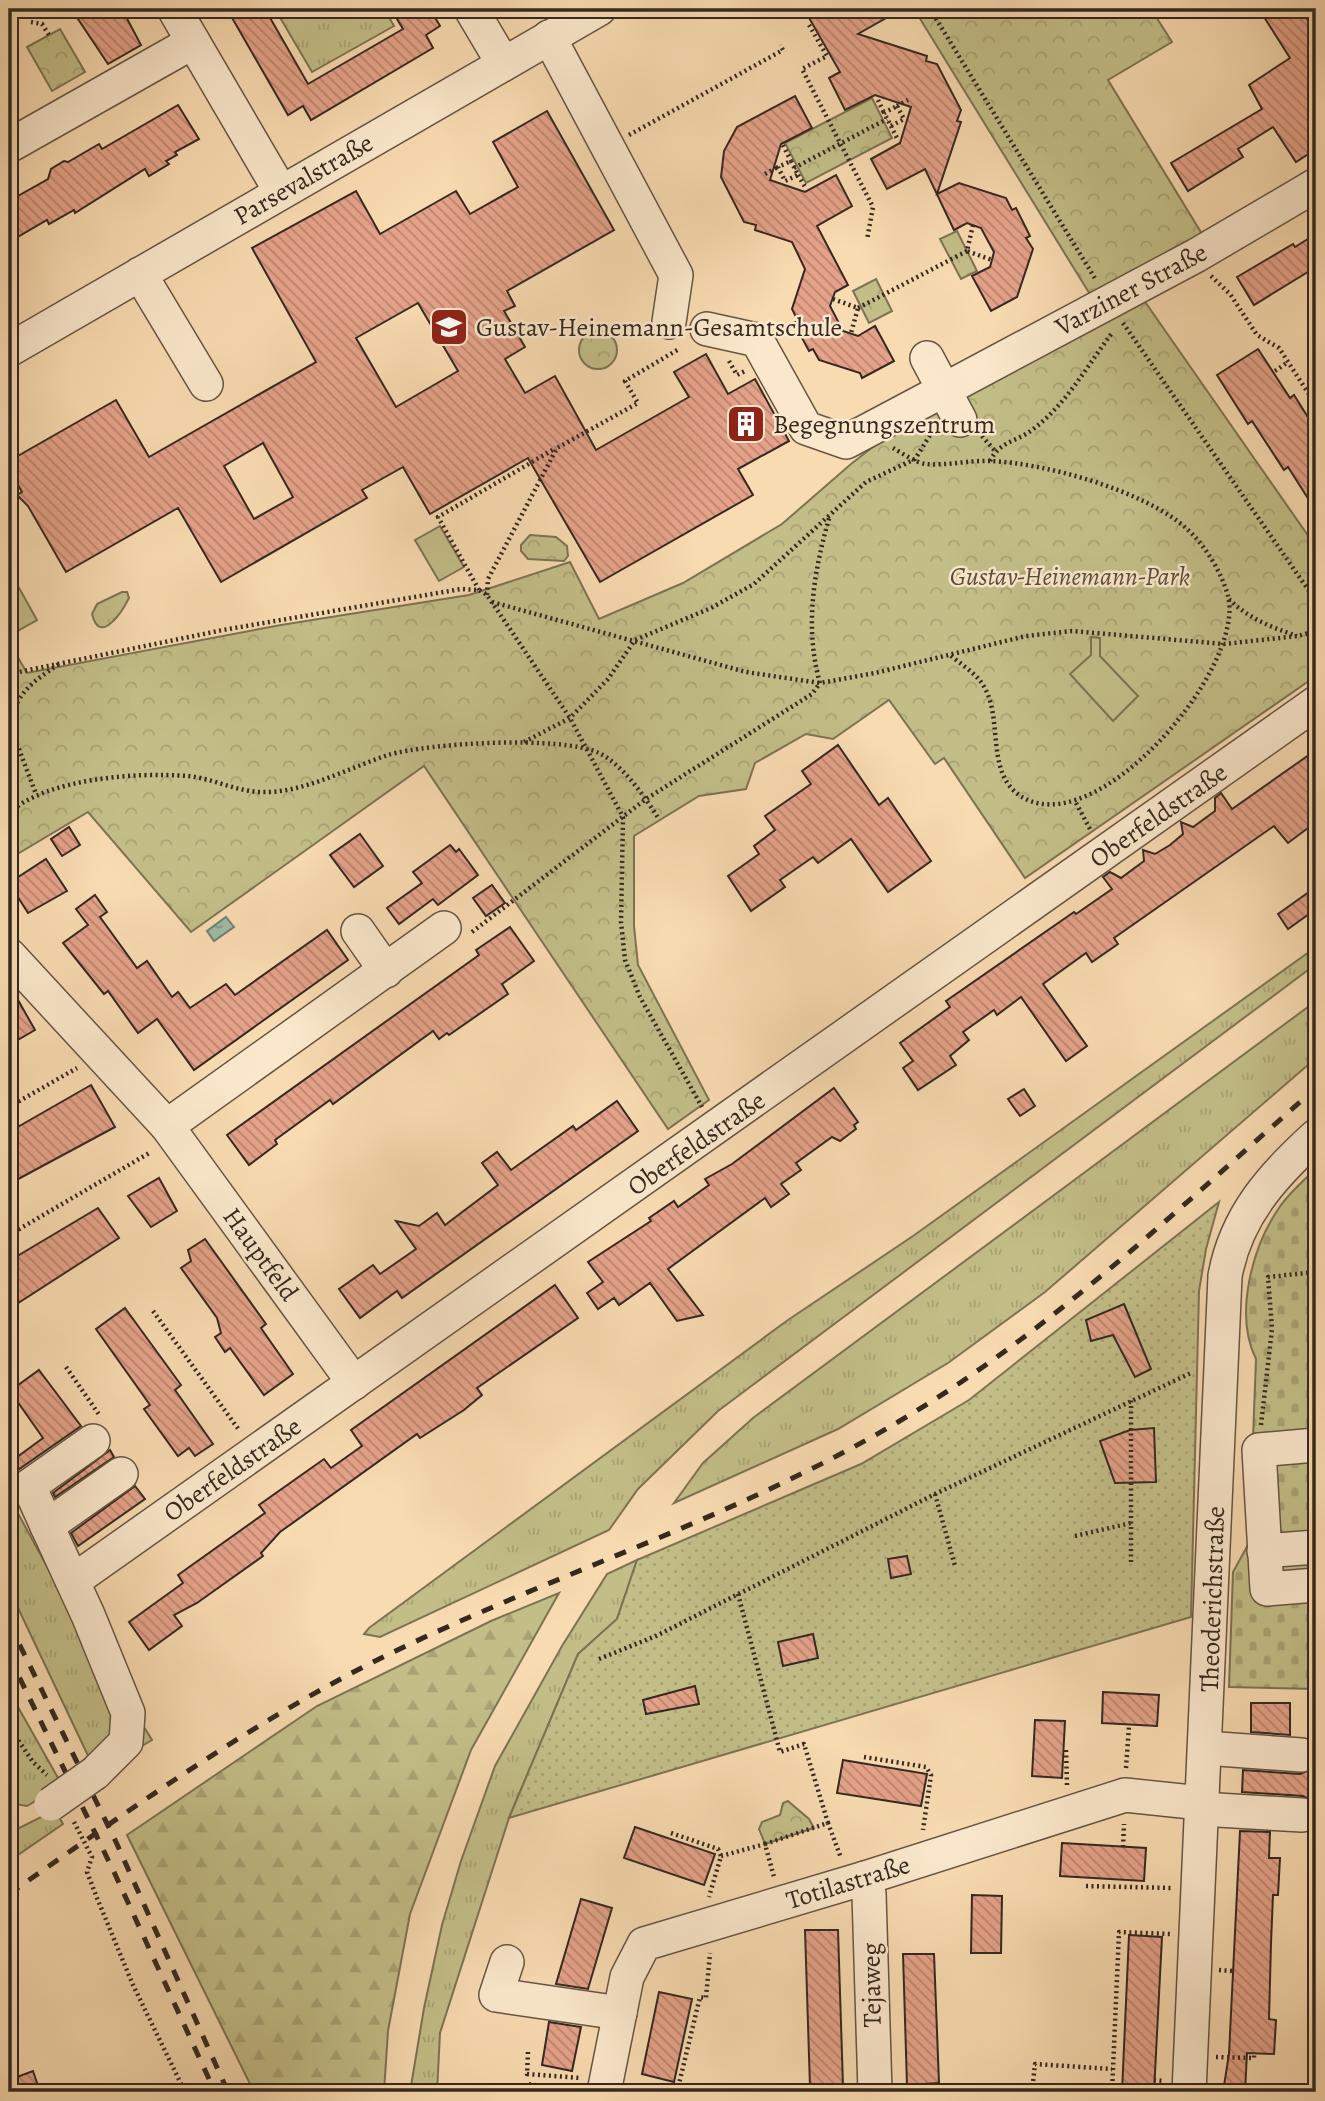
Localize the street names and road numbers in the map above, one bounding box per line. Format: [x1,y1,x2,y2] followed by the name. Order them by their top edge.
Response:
[227,125,379,233] street label: Parsevalstraße
[1048,235,1213,345] street label: Varziner Straße
[1082,755,1234,876] street label: Oberfeldstraße
[620,1083,772,1204] street label: Oberfeldstraße
[215,1200,306,1308] street label: Hauptfeld
[156,1409,308,1530] street label: Oberfeldstraße
[1192,1505,1233,1693] street label: Theoderichstraße
[782,1847,914,1918] street label: Totilastraße
[853,1942,890,2028] street label: Tejaweg

